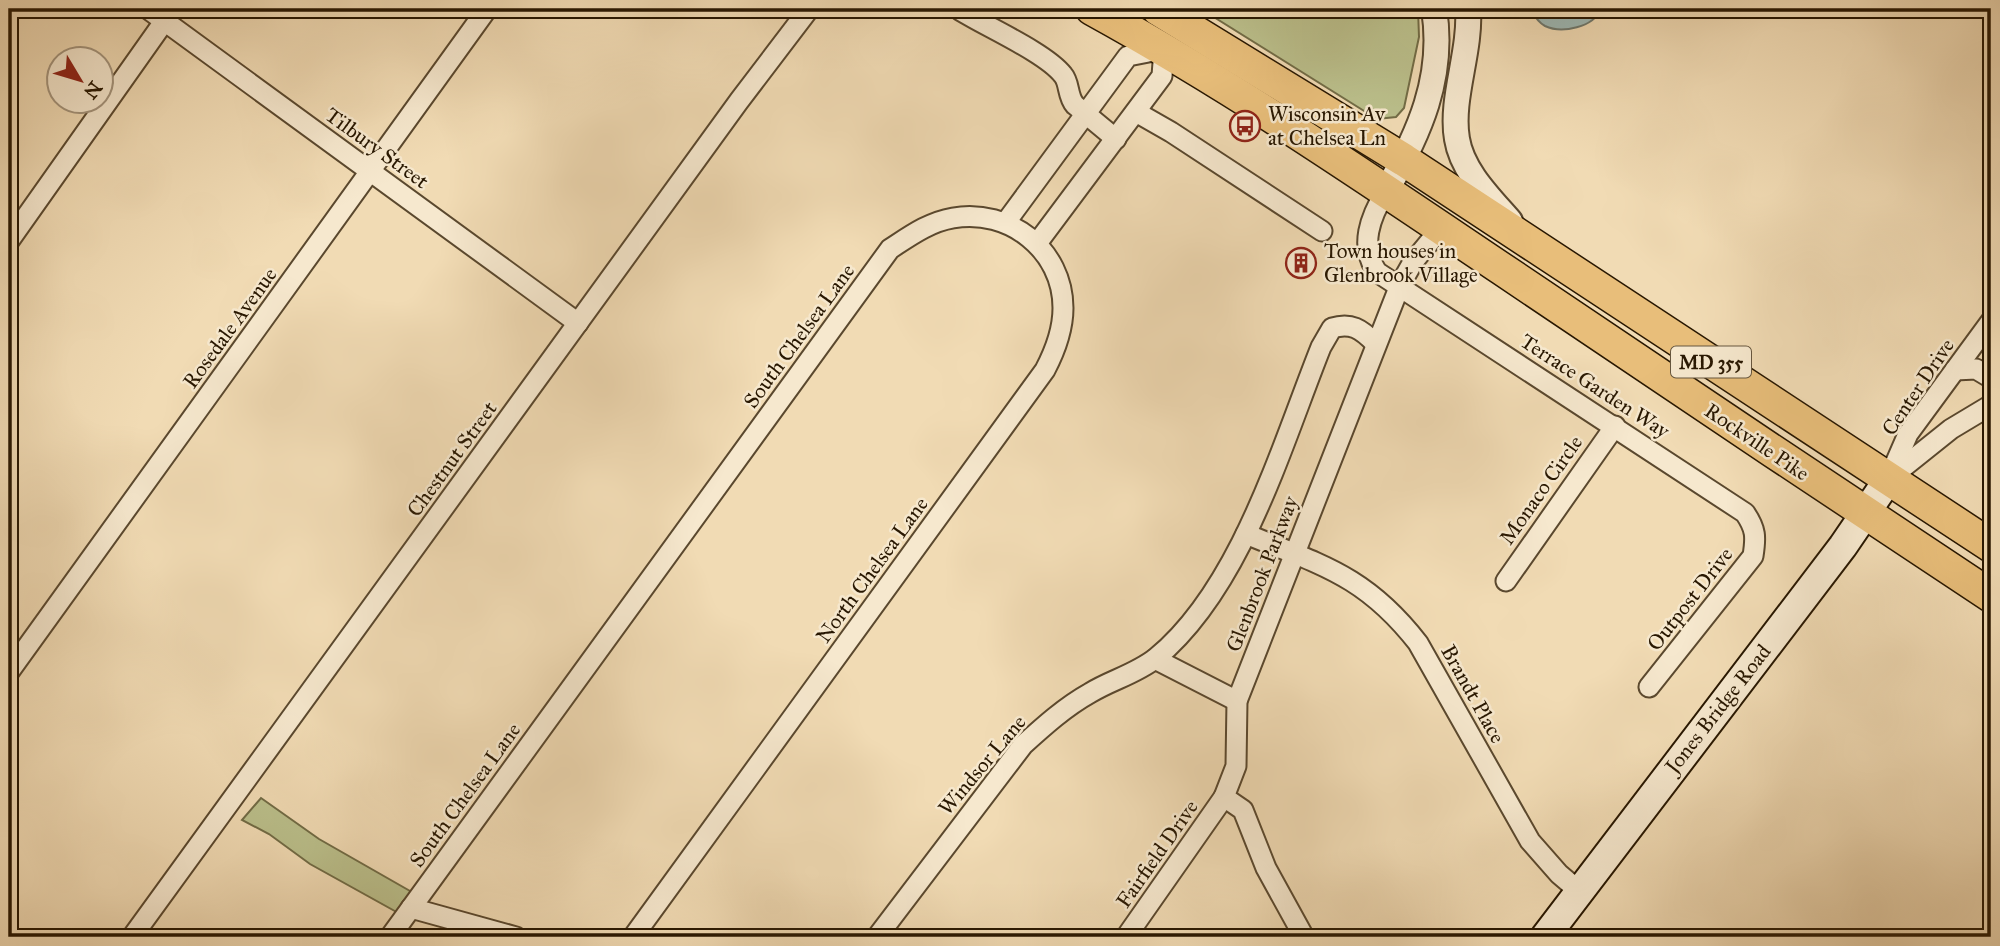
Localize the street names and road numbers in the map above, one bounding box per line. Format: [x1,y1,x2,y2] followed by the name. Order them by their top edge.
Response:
[320,102,434,195] street label: Tilbury Street
[738,258,860,413] street label: South Chelsea Lane
[177,262,283,394] street label: Rosedale Avenue
[1515,328,1675,445] street label: Terrace Garden Way
[1876,333,1960,440] street label: Center Drive
[1671,346,1751,378] road number: MD 355
[401,396,503,522] street label: Chestnut Street
[1700,398,1814,487] street label: Rockville Pike
[1494,430,1588,550] street label: Monaco Circle
[1220,491,1304,656] street label: Glenbrook Parkway
[810,492,934,648] street label: North Chelsea Lane
[1642,542,1739,656] street label: Outpost Drive
[1658,639,1777,780] street label: Jones Bridge Road
[1435,640,1511,748] street label: Brandt Place
[933,709,1032,820] street label: Windsor Lane
[404,717,526,872] street label: South Chelsea Lane
[1110,795,1204,913] street label: Fairfield Drive

